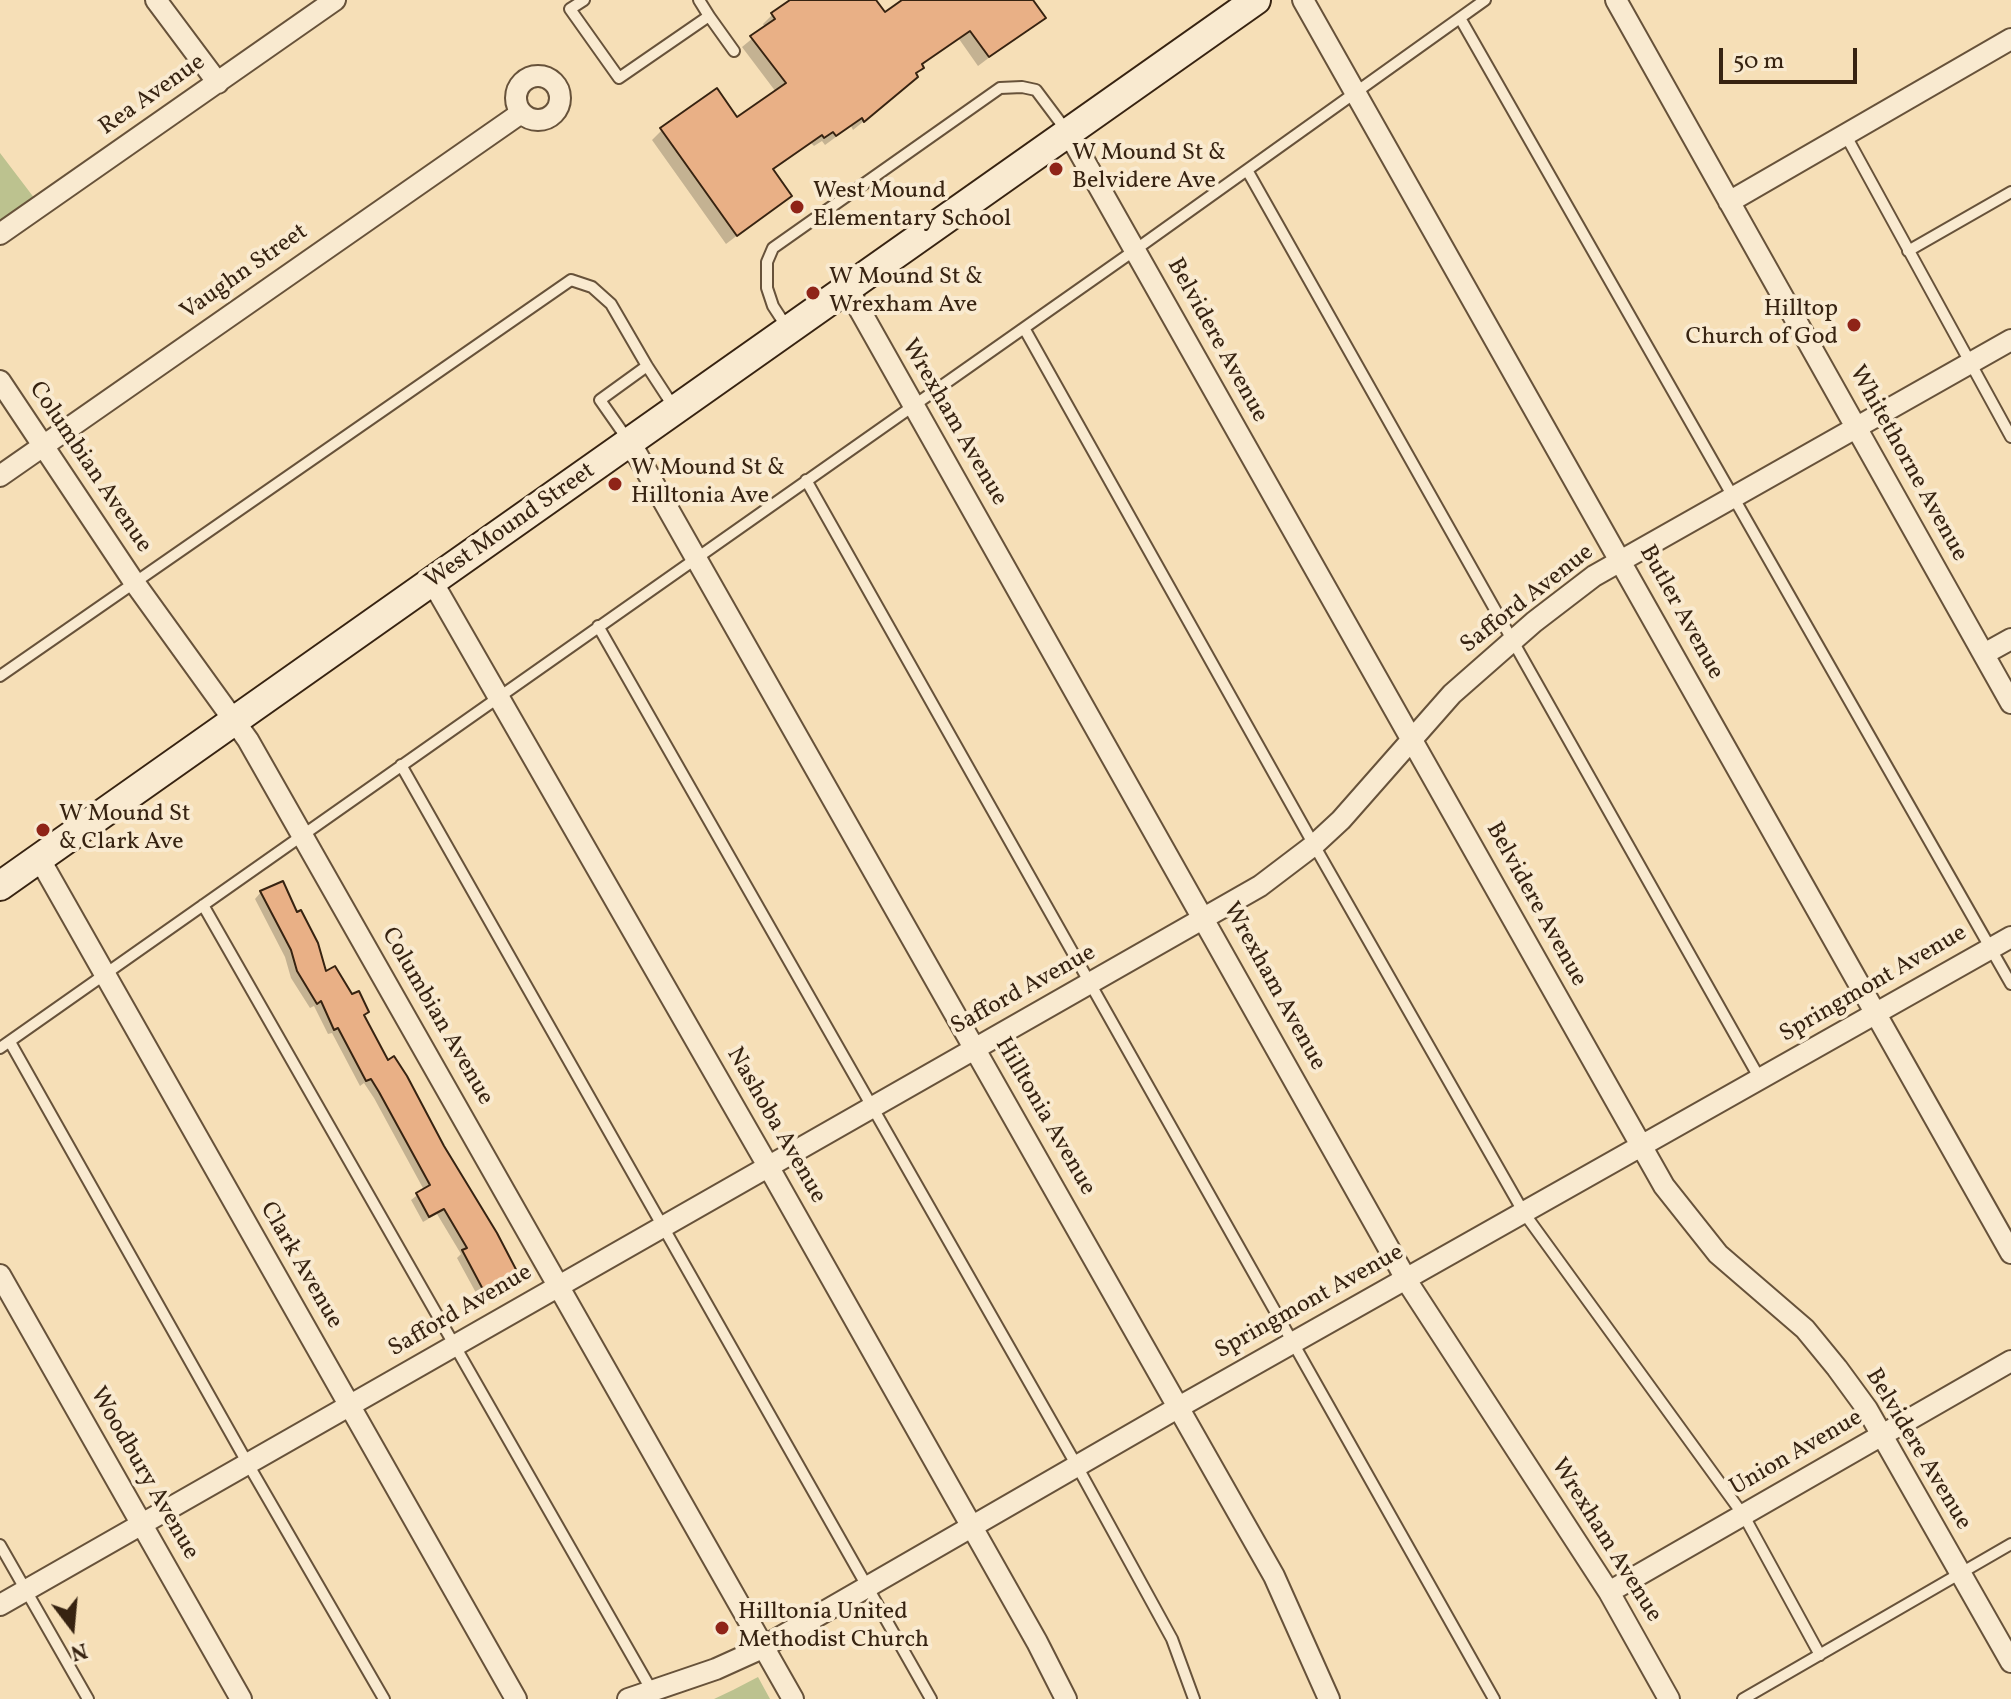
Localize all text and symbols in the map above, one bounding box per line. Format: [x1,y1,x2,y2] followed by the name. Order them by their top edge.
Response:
[1723,32,1861,82] scale bar
[1733,45,1785,79] text: 50 m
[95,49,211,143] street label: Rea Avenue
[1072,141,1226,197] place label: W Mound St & Belvidere Ave
[1047,160,1065,178] marker: W Mound St & Belvidere Ave
[813,179,1011,235] place label: West Mound Elementary School
[788,198,806,216] marker: West Mound Elementary School
[176,219,314,327] street label: Vaughn Street
[1159,254,1273,428] street label: Belvidere Avenue
[829,265,983,321] place label: W Mound St & Wrexham Ave
[804,284,822,302] marker: W Mound St & Wrexham Ave
[1686,297,1838,353] place label: Hilltop Church of God
[1845,316,1863,334] marker: Hilltop Church of God
[894,335,1012,511] street label: Wrexham Avenue
[1841,361,1973,567] street label: Whitethorne Avenue
[21,377,157,559] street label: Columbian Avenue
[631,456,785,512] place label: W Mound St & Hilltonia Ave
[421,458,601,596] street label: West Mound Street
[606,475,624,493] marker: W Mound St & Hilltonia Ave
[1456,539,1600,661] street label: Safford Avenue
[1631,541,1729,685] street label: Butler Avenue
[59,802,190,858] place label: W Mound St & Clark Ave
[1478,818,1592,992] street label: Belvidere Avenue
[34,821,52,839] marker: W Mound St & Clark Ave
[1215,898,1331,1076] street label: Wrexham Avenue
[1775,920,1973,1050] street label: Springmont Avenue
[374,923,498,1111] street label: Columbian Avenue
[947,939,1101,1043] street label: Safford Avenue
[987,1033,1101,1201] street label: Hilltonia Avenue
[719,1043,831,1209] street label: Nashoba Avenue
[252,1198,348,1334] street label: Clark Avenue
[1211,1239,1409,1367] street label: Springmont Avenue
[384,1259,538,1365] street label: Safford Avenue
[1858,1364,1976,1536] street label: Belvidere Avenue
[82,1383,204,1565] street label: Woodbury Avenue
[1726,1404,1868,1504] street label: Union Avenue
[1543,1454,1667,1628] street label: Wrexham Avenue
[32,1587,112,1667] north arrow
[738,1600,929,1656] place label: Hilltonia United Methodist Church
[713,1619,731,1637] marker: Hilltonia United Methodist Church
[67,1633,91,1668] text: N

